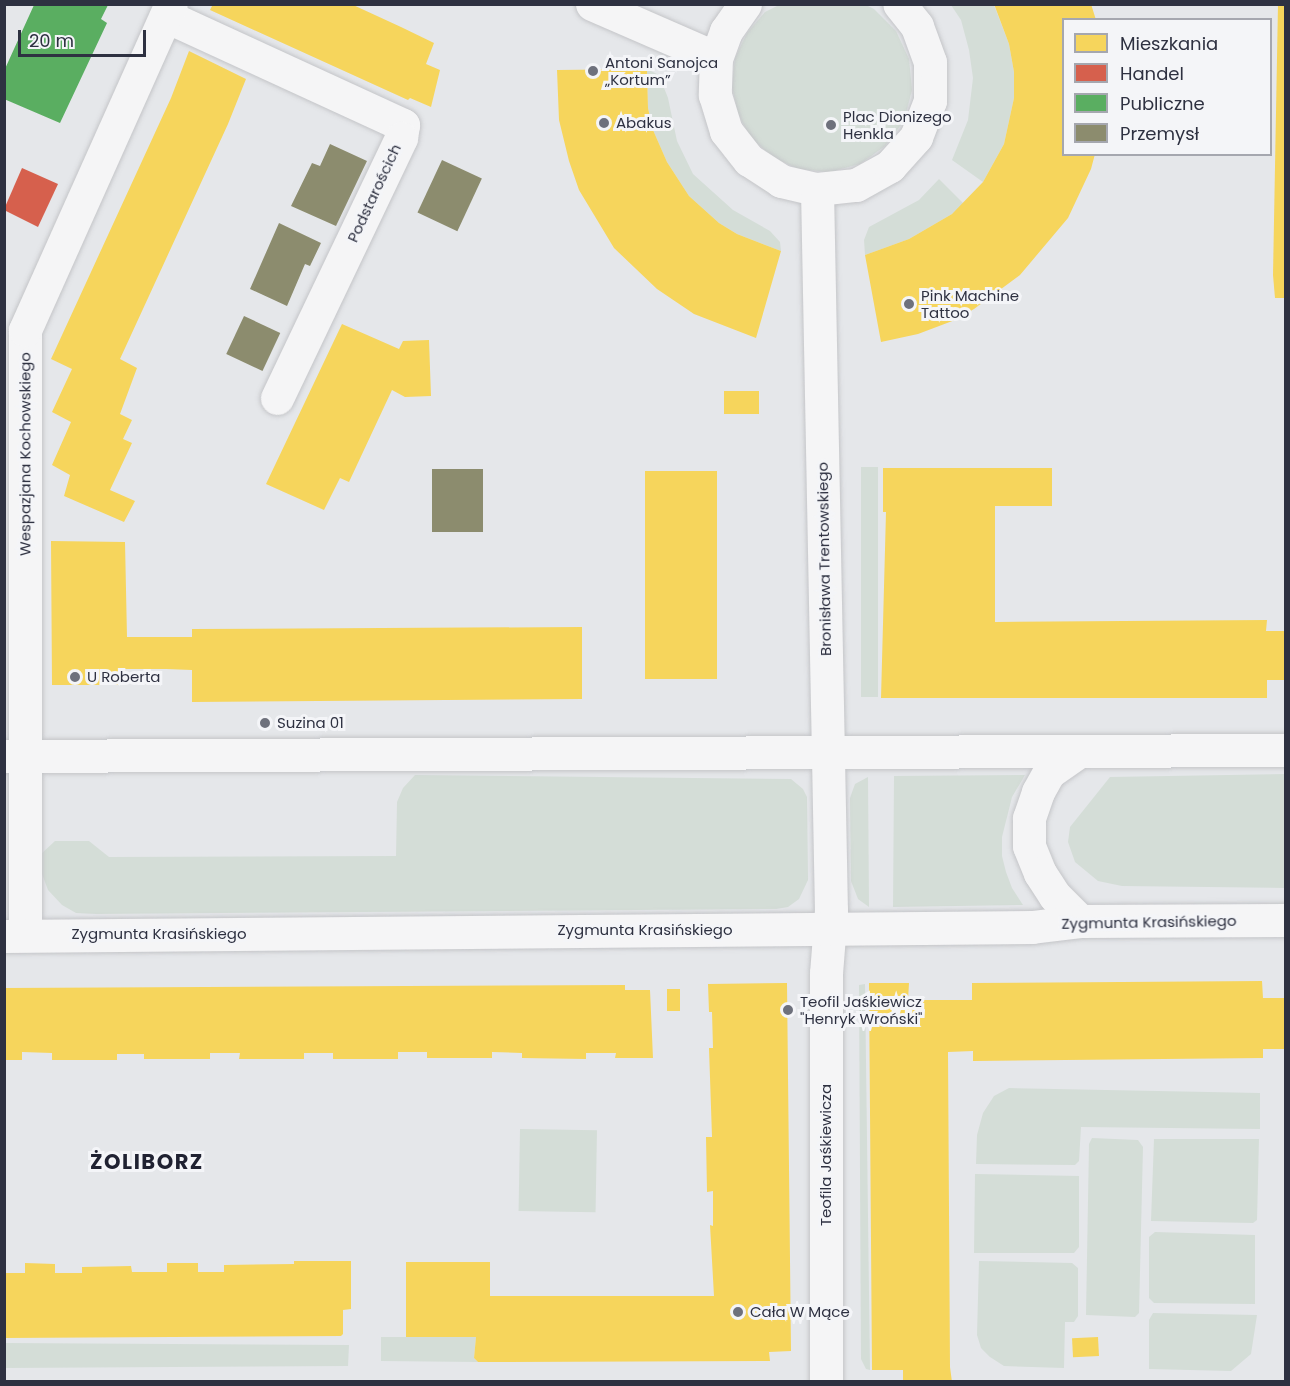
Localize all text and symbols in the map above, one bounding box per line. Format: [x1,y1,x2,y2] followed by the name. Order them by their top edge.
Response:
[21,18,148,56] scale bar
[1062,18,1272,156] legend
[29,28,74,53] text: 20 m
[1120,31,1218,56] text: Mieszkania
[605,53,718,88] place label: Antoni Sanojca „Kortum”
[1120,61,1184,86] text: Handel
[586,64,600,78] marker: Antoni Sanojca „Kortum”
[1120,91,1205,116] text: Publiczne
[843,107,952,142] place label: Plac Dionizego Henkla
[616,114,672,132] place label: Abakus
[597,116,611,130] marker: Abakus
[824,118,838,132] marker: Plac Dionizego Henkla
[1120,121,1199,146] text: Przemysł
[343,141,405,245] street label: Podstarościch
[921,286,1019,321] place label: Pink Machine Tattoo
[902,297,916,311] marker: Pink Machine Tattoo
[16,352,34,556] street label: Wespazjana Kochowskiego
[813,462,835,656] street label: Bronisława Trentowskiego
[87,668,160,686] place label: U Roberta
[68,670,82,684] marker: U Roberta
[277,714,344,732] place label: Suzina 01
[258,716,272,730] marker: Suzina 01
[1061,911,1237,933] street label: Zygmunta Krasińskiego
[557,921,733,939] street label: Zygmunta Krasińskiego
[71,925,247,943] street label: Zygmunta Krasińskiego
[800,992,922,1027] place label: Teofil Jaśkiewicz "Henryk Wroński"
[781,1003,795,1017] marker: Teofil Jaśkiewicz "Henryk Wroński"
[817,1084,835,1226] street label: Teofila Jaśkiewicza
[90,1149,204,1175] district label: ŻOLIBORZ
[750,1303,850,1321] place label: Cała W Mące
[731,1305,745,1319] marker: Cała W Mące

